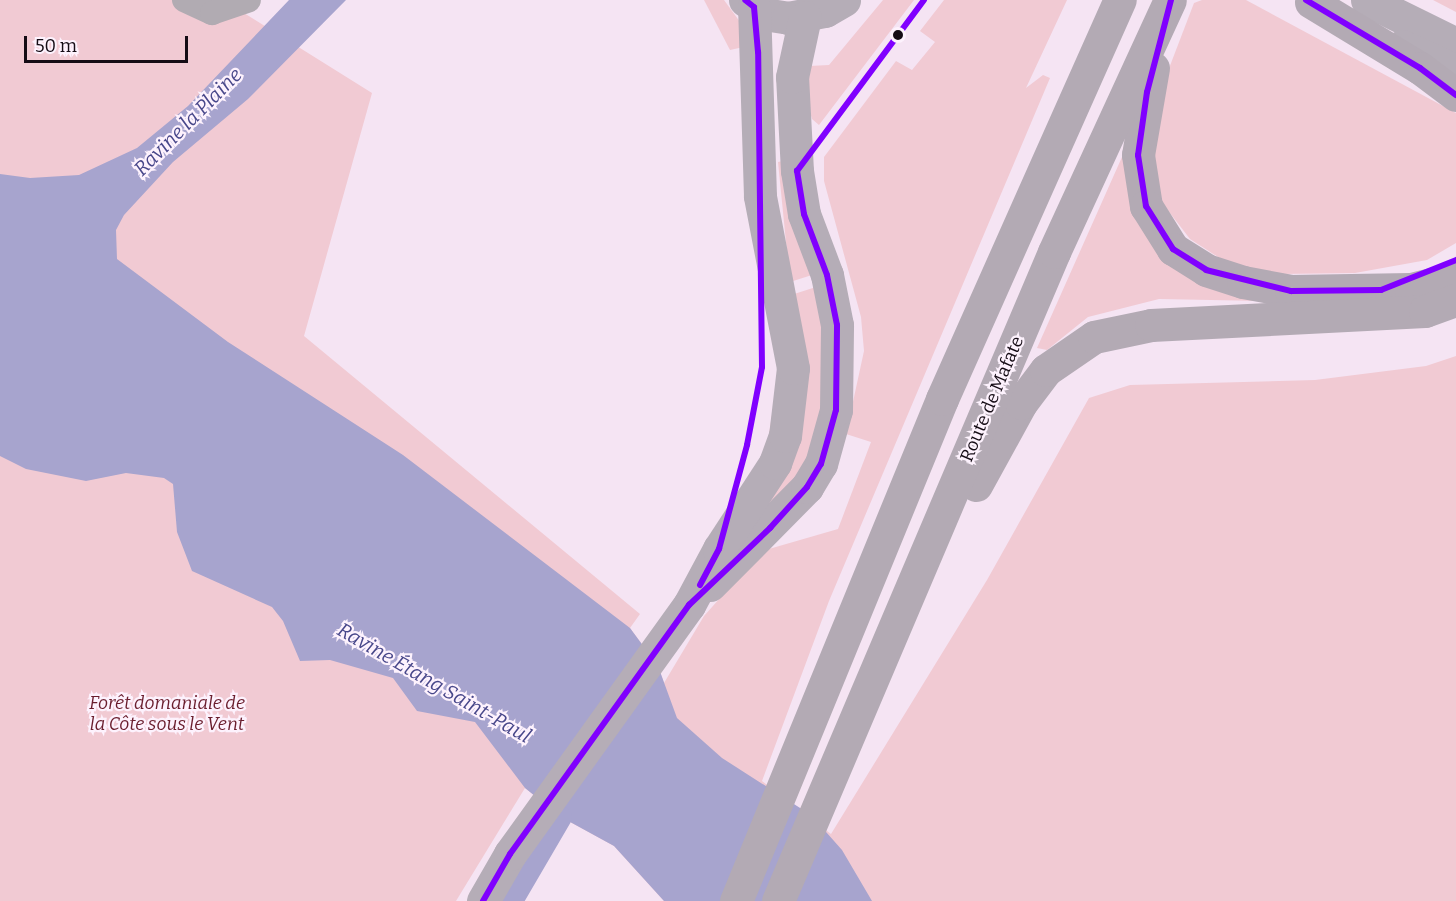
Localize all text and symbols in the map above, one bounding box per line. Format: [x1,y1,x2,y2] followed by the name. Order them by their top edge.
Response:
[27,24,190,62] scale bar
[892,29,904,41] unlabelled marker
[35,35,77,57] text: 50 m
[129,63,247,181] water label: Ravine la Plaine
[956,333,1028,465] street label: Route de Mafate
[333,618,535,748] water label: Ravine Étang Saint-Paul
[89,693,245,736] park label: Forêt domaniale de la Côte sous le Vent

